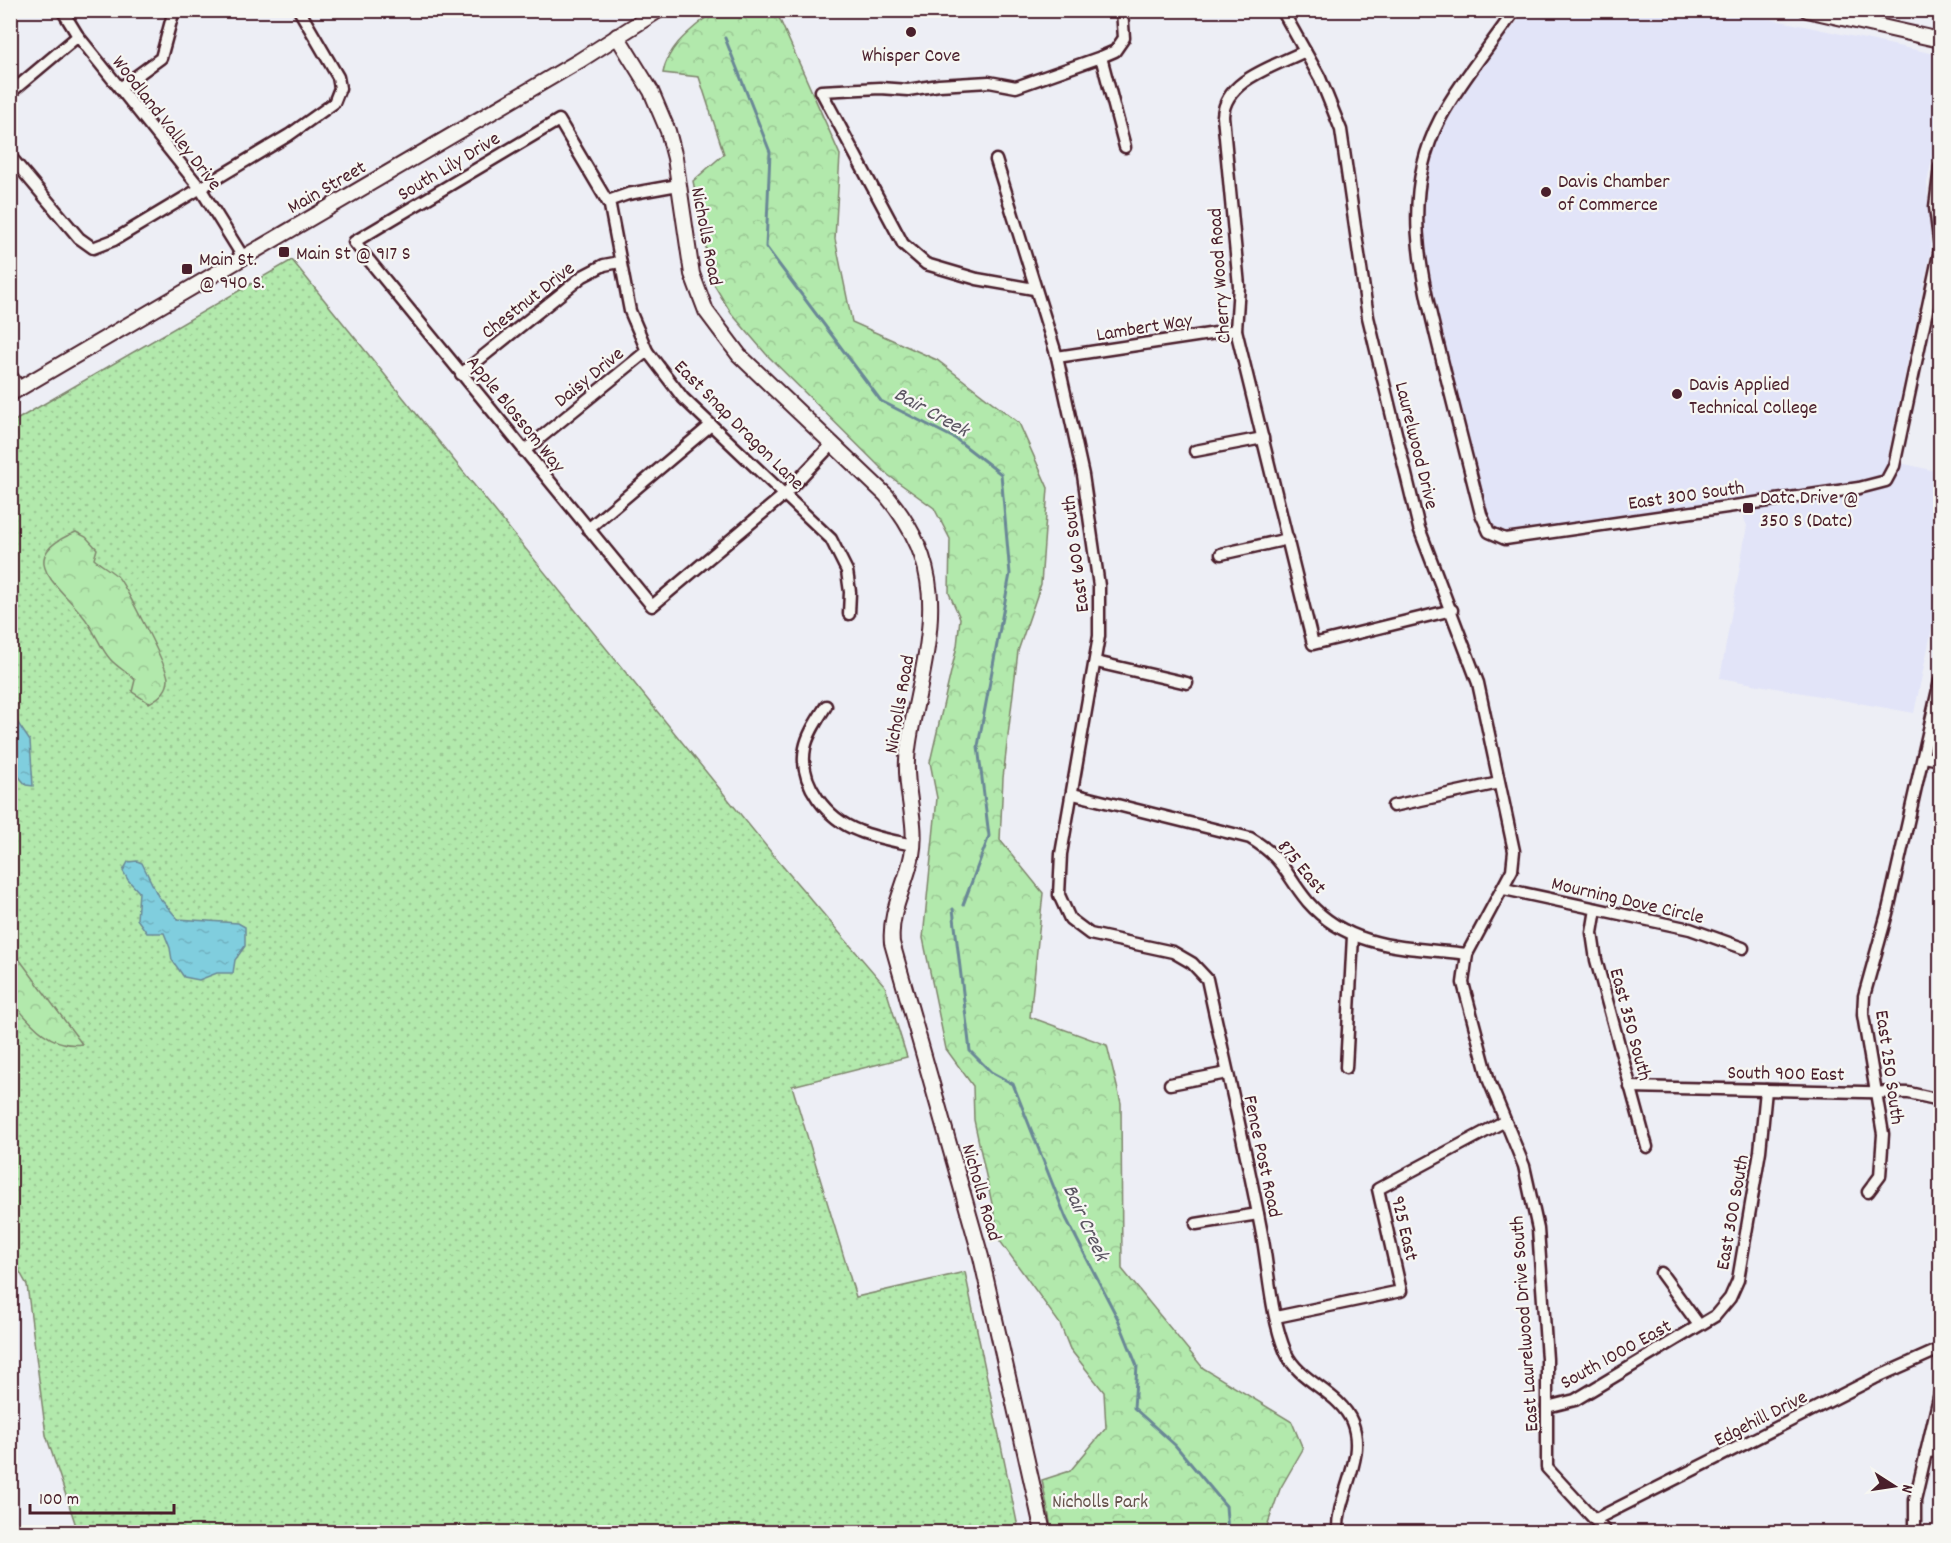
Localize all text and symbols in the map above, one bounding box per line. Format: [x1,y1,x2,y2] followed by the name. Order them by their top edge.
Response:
[904,25,918,39] marker: Whisper Cove
[862,43,961,71] place label: Whisper Cove
[104,50,227,197] street label: Woodland Valley Drive
[393,126,506,209] street label: South Lily Drive
[283,155,372,223] street label: Main Street
[1558,169,1670,220] place label: Davis Chamber of Commerce
[682,185,728,288] street label: Nicholls Road
[1539,185,1553,199] marker: Davis Chamber of Commerce
[1202,207,1240,345] street label: Cherry Wood Road
[296,241,411,269] place label: Main St @ 917 S
[277,245,291,259] marker: Main St @ 917 S
[199,247,265,298] place label: Main St. @ 940 S.
[476,256,582,347] street label: Chestnut Drive
[180,262,194,276] marker: Main St. @ 940 S.
[1094,307,1195,350] street label: Lambert Way
[549,341,631,415] street label: Daisy Drive
[459,350,571,480] street label: Apple Blossom Way
[666,355,810,498] street label: East Snap Dragon Lane
[1689,372,1818,423] place label: Davis Applied Technical College
[1386,379,1444,513] street label: Laurelwood Drive
[888,381,976,448] water label: Bair Creek
[1670,387,1684,401] marker: Davis Applied Technical College
[1627,475,1746,519] street label: East 300 South
[1760,485,1859,536] place label: Datc Drive @ 350 S (Datc)
[1056,493,1098,614] street label: East 600 South
[1741,501,1755,515] marker: Datc Drive @ 350 S (Datc)
[879,653,923,756] street label: Nicholls Road
[1269,834,1332,901] street label: 875 East
[1548,871,1706,933] street label: Mourning Dove Circle
[1601,965,1658,1084] street label: East 350 South
[1866,1008,1910,1126] street label: East 250 South
[1727,1060,1845,1090] street label: South 900 East
[1234,1093,1288,1220] street label: Fence Post Road
[953,1141,1007,1245] street label: Nicholls Road
[1710,1152,1758,1273] street label: East 300 South
[1053,1180,1116,1269] water label: Bair Creek
[1382,1193,1424,1264] street label: 925 East
[1504,1215,1548,1433] street label: East Laurelwood Drive South
[1556,1313,1677,1398] street label: South 1000 East
[1710,1384,1813,1455] street label: Edgehill Drive
[1864,1456,1924,1516] north arrow
[30,1477,174,1515] scale bar
[1894,1482,1918,1495] text: N
[39,1488,79,1513] text: 100 m
[1052,1489,1148,1517] park label: Nicholls Park

